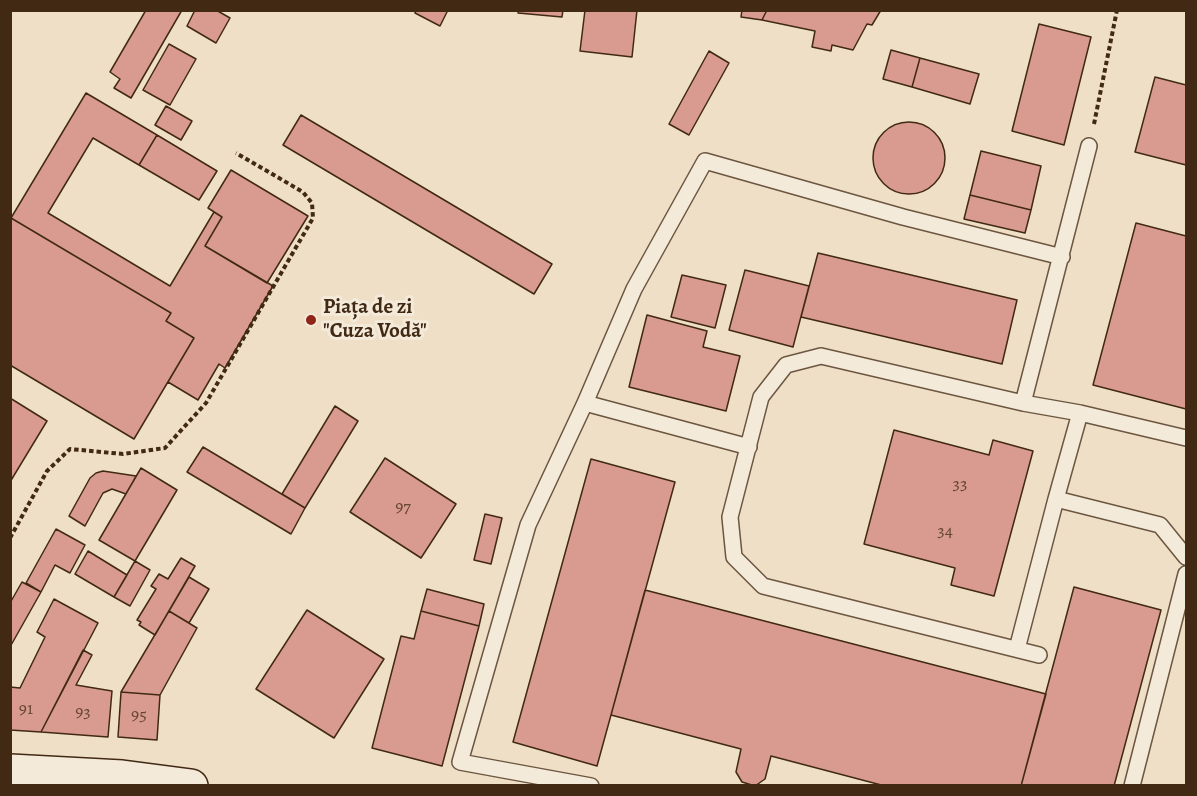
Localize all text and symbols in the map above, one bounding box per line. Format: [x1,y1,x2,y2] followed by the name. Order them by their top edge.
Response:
[323,295,427,345] place label: Piața de zi "Cuza Vodă"
[304,313,318,327] marker: Piața de zi "Cuza Vodă"
[953,474,967,496] house number: 33
[395,497,411,519] house number: 97
[937,521,953,543] house number: 34
[19,699,33,721] house number: 91
[75,702,91,724] house number: 93
[131,705,147,727] house number: 95

